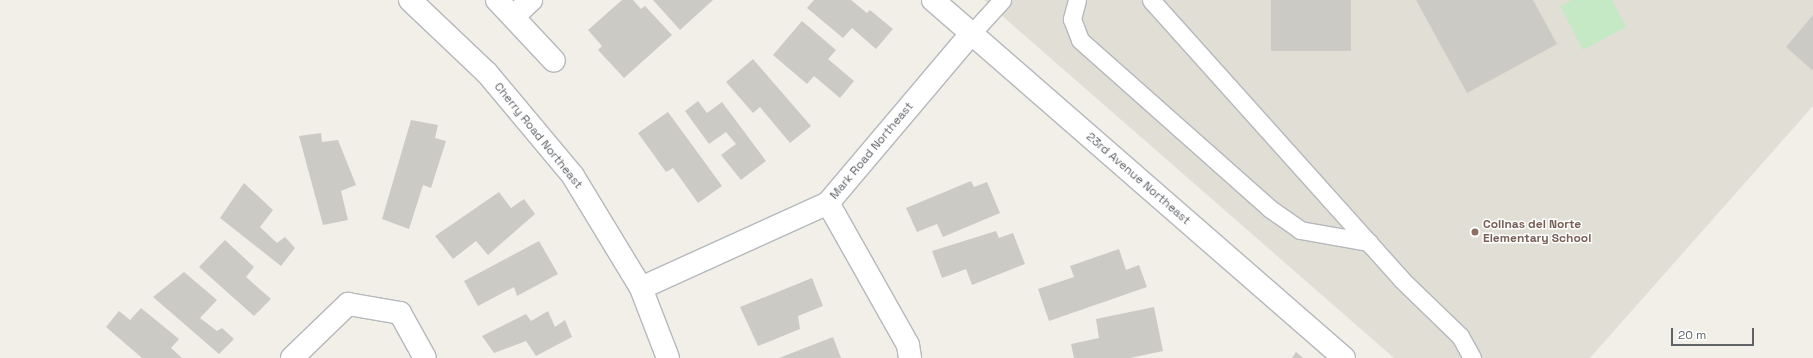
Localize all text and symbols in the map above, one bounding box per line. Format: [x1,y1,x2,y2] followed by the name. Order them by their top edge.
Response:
[491,80,585,192] street label: Cherry Road Northeast
[827,100,917,202] street label: Mark Road Northeast
[1083,130,1193,228] street label: 23rd Avenue Northeast
[1483,218,1591,246] place label: Colinas del Norte Elementary School
[1470,227,1480,237] marker: Colinas del Norte Elementary School
[1673,320,1756,346] scale bar
[1678,327,1706,343] text: 20 m

